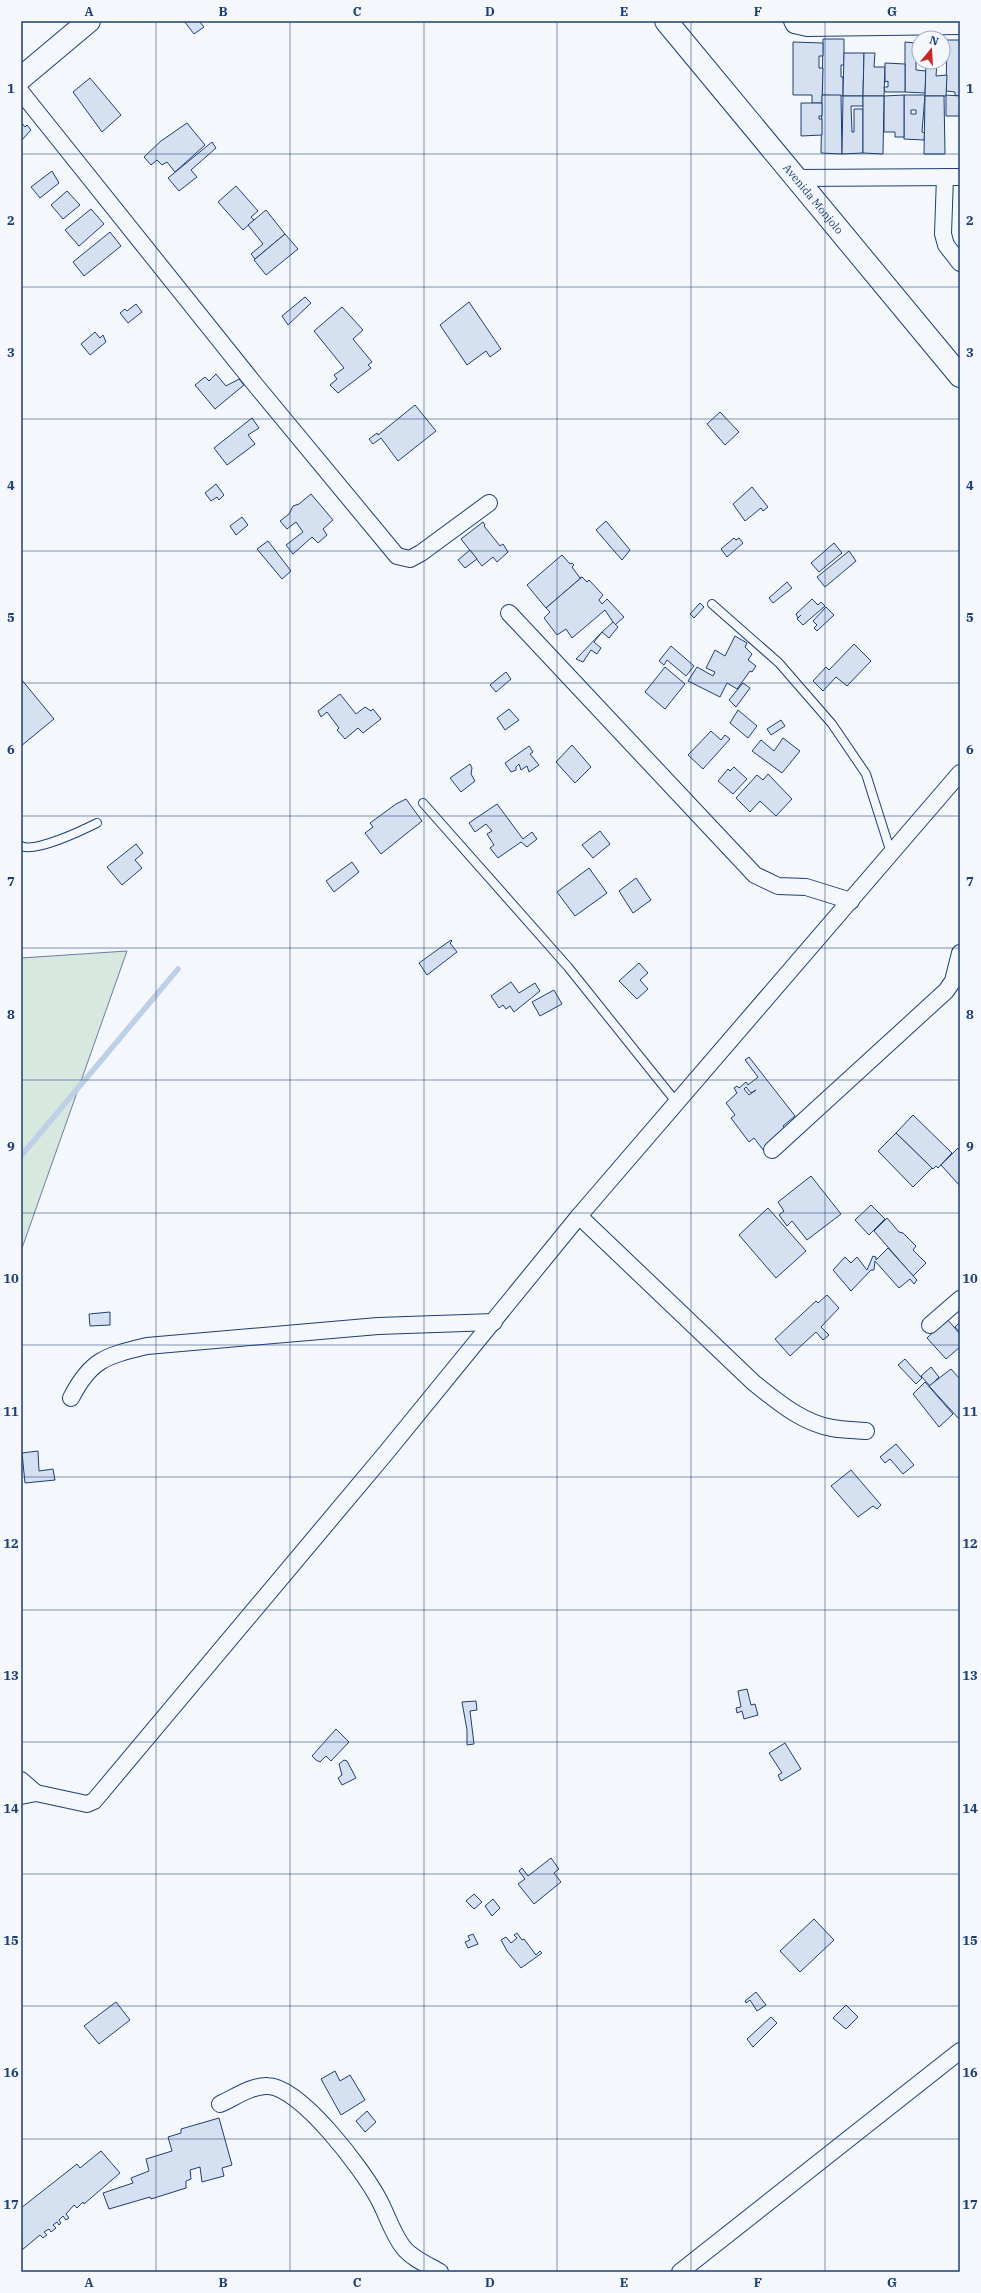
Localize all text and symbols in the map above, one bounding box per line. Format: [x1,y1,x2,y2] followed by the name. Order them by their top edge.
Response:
[84,3,94,20] text: A
[218,3,228,20] text: B
[353,3,362,20] text: C
[485,3,495,20] text: D
[620,3,628,20] text: E
[754,3,762,20] text: F
[887,3,897,20] text: G
[911,30,951,70] north arrow
[928,32,941,49] text: N
[7,80,15,97] text: 1
[966,80,974,97] text: 1
[780,161,846,237] street label: Avenida Monjolo
[7,212,15,229] text: 2
[966,212,974,229] text: 2
[7,344,15,361] text: 3
[966,344,974,361] text: 3
[7,477,15,494] text: 4
[966,477,974,494] text: 4
[7,609,15,626] text: 5
[966,609,974,626] text: 5
[7,741,15,758] text: 6
[966,741,974,758] text: 6
[7,873,15,890] text: 7
[966,873,974,890] text: 7
[7,1006,15,1023] text: 8
[966,1006,974,1023] text: 8
[7,1138,15,1155] text: 9
[966,1138,974,1155] text: 9
[3,1270,19,1287] text: 10
[962,1270,978,1287] text: 10
[3,1403,19,1420] text: 11
[962,1403,978,1420] text: 11
[3,1535,19,1552] text: 12
[962,1535,978,1552] text: 12
[3,1667,19,1684] text: 13
[962,1667,978,1684] text: 13
[3,1800,19,1817] text: 14
[962,1800,978,1817] text: 14
[3,1932,19,1949] text: 15
[962,1932,978,1949] text: 15
[3,2064,19,2081] text: 16
[962,2064,978,2081] text: 16
[3,2196,19,2213] text: 17
[962,2196,978,2213] text: 17
[84,2274,94,2291] text: A
[218,2274,228,2291] text: B
[353,2274,362,2291] text: C
[485,2274,495,2291] text: D
[620,2274,628,2291] text: E
[754,2274,762,2291] text: F
[887,2274,897,2291] text: G

